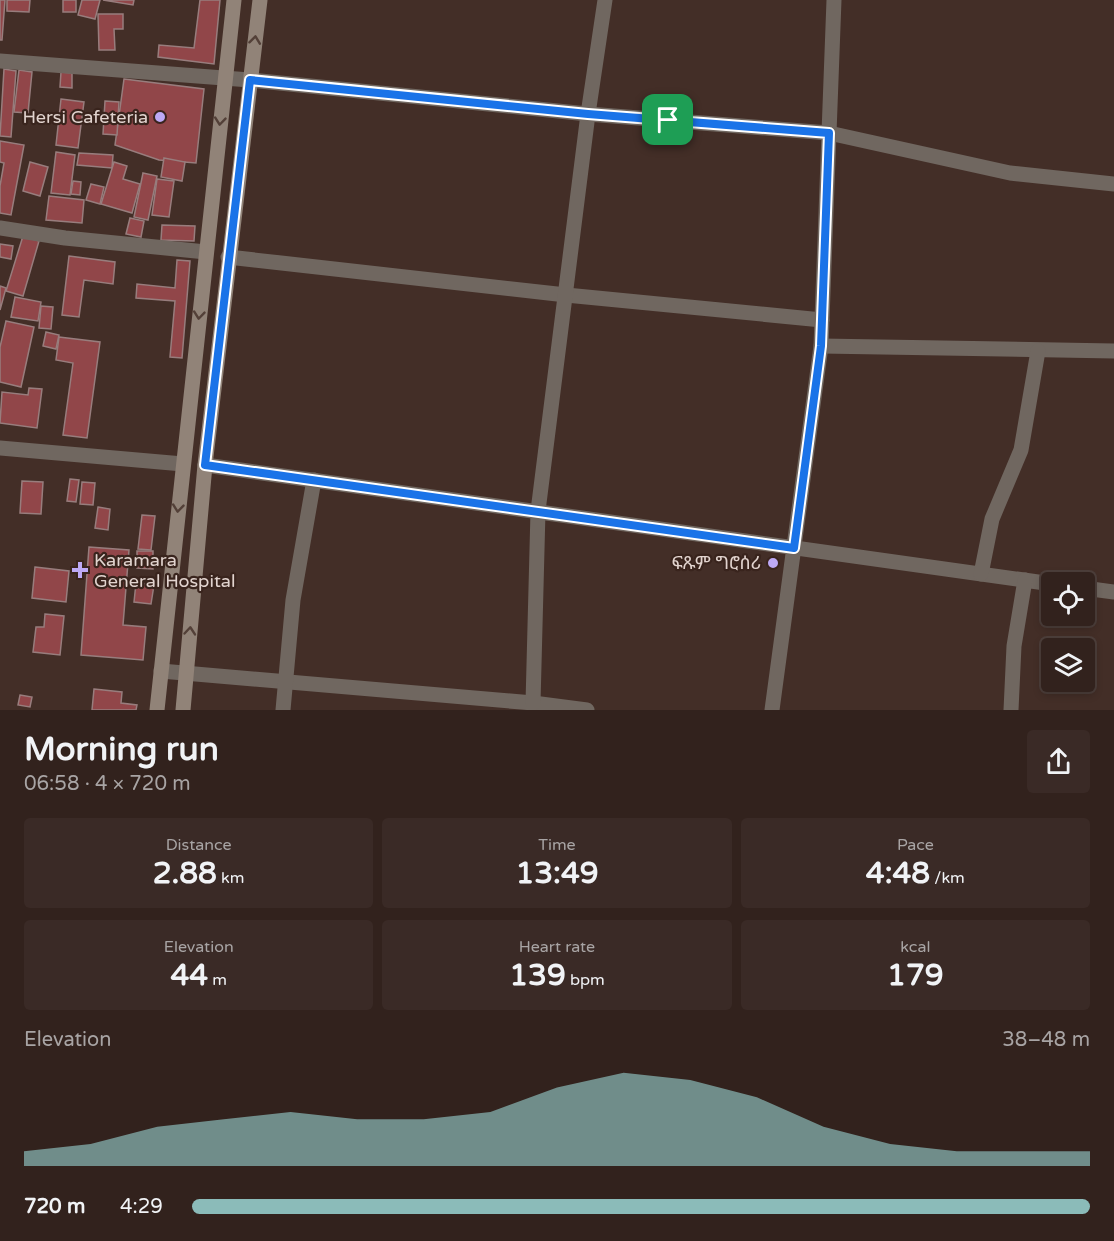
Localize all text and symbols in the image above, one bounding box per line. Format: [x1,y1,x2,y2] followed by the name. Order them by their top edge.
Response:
[248,36,261,45] one-way arrow
[642,94,693,145] pin
[651,103,684,136] icon: arrive
[22,106,148,128] place label: Hersi Cafeteria
[153,110,167,124] marker: Hersi Cafeteria
[215,116,227,125] one-way arrow
[194,310,206,319] one-way arrow
[172,504,185,513] one-way arrow
[94,549,235,592] place label: Karamara General Hospital
[672,552,761,574] place label: ፍጹም ግሮሰሪ
[766,556,780,570] marker: ፍጹም ግሮሰሪ
[71,561,89,579] marker: Karamara General Hospital
[1041,572,1095,692] map controls
[1041,572,1095,626] button: locate
[183,626,196,635] one-way arrow
[1041,638,1095,692] button: layers
[24,730,219,769] text: Morning run
[1027,730,1090,793] button: share
[24,772,191,796] text: 06:58 · 4 × 720 m
[166,835,232,855] text: Distance
[538,835,576,855] text: Time
[897,835,934,855] text: Pace
[153,855,217,892] text: 2.88
[515,855,599,892] text: 13:49
[866,855,930,892] text: 4:48
[217,868,245,888] text: km
[930,868,965,888] text: /km
[164,937,234,957] text: Elevation
[519,937,595,957] text: Heart rate
[900,937,930,957] text: kcal
[170,957,208,994] text: 44
[509,957,566,994] text: 139
[887,957,944,994] text: 179
[208,970,227,990] text: m
[566,970,605,990] text: bpm
[24,1028,111,1052] text: Elevation
[1002,1028,1090,1052] text: 38–48 m
[24,1195,85,1219] text: 720 m
[120,1195,163,1219] text: 4:29

